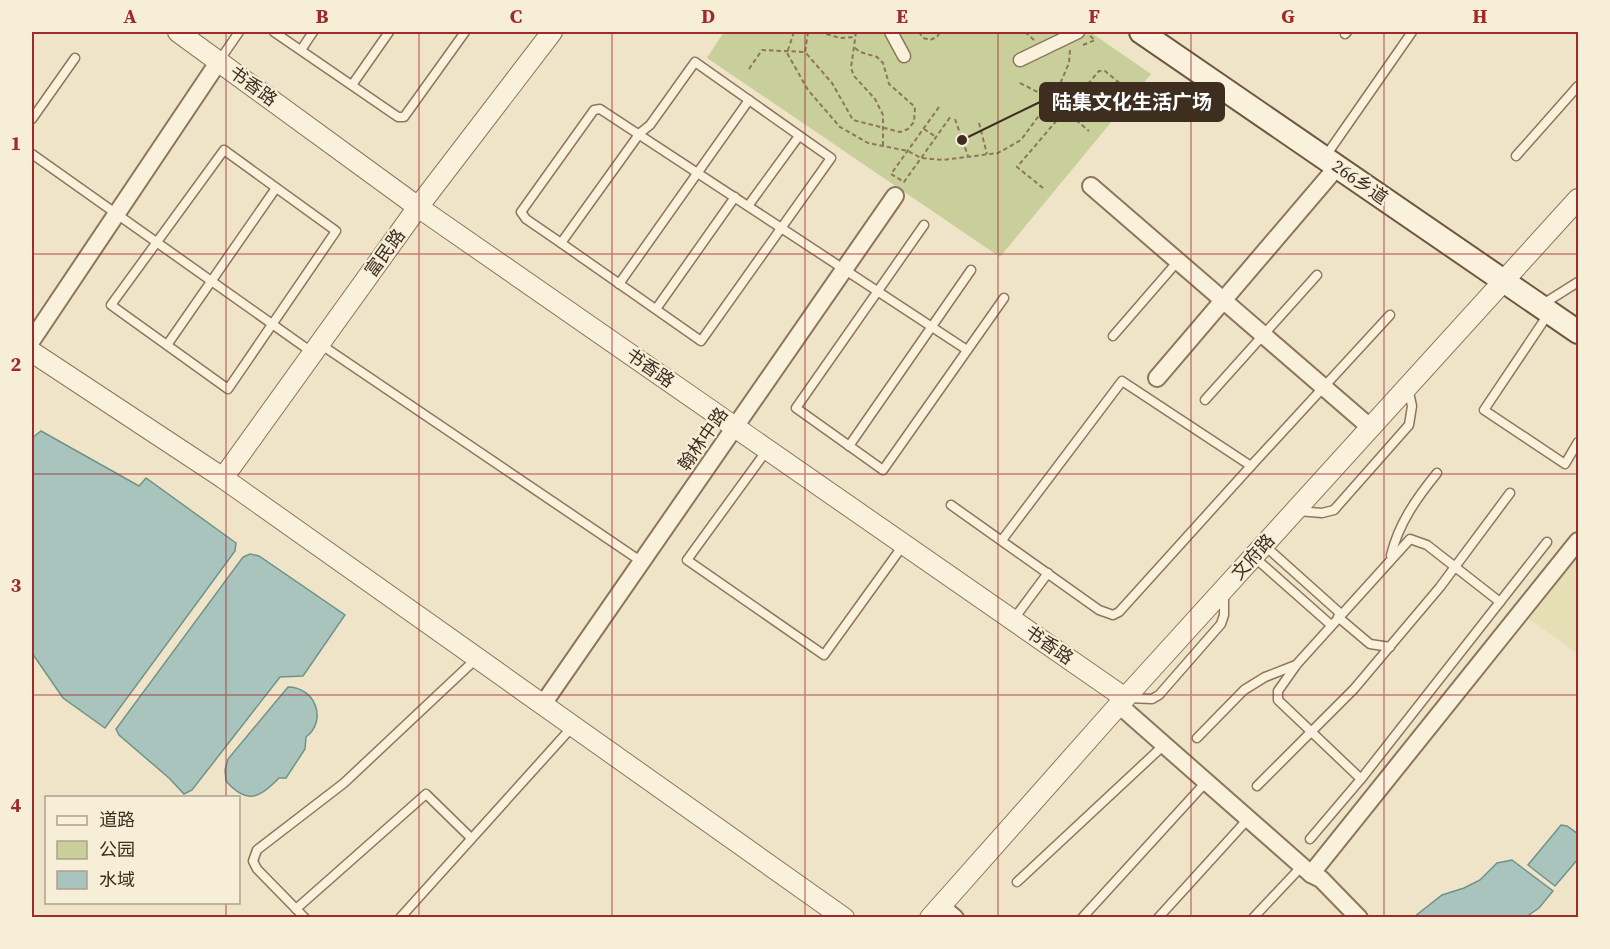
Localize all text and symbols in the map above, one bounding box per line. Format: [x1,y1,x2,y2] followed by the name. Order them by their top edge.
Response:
[123,2,137,30] text: A
[315,2,329,30] text: B
[510,2,522,30] text: C
[701,2,715,30] text: D
[896,2,908,30] text: E
[1088,2,1100,30] text: F
[1281,2,1295,30] text: G
[1472,2,1488,30] text: H
[224,60,282,112] street label: 书香路
[1040,83,1224,121] callout: 陆集文化生活广场
[1052,88,1212,116] text: 陆集文化生活广场
[11,129,21,157] text: 1
[1327,153,1393,210] street label: 266乡道
[359,224,411,282] street label: 富民路
[621,342,680,393] street label: 书香路
[11,350,22,378] text: 2
[672,402,733,475] street label: 翰林中路
[1225,528,1280,585] street label: 文府路
[11,571,22,599] text: 3
[1020,619,1079,670] street label: 书香路
[11,791,22,819] text: 4
[45,796,240,904] legend
[99,807,135,832] text: 道路
[99,837,135,862] text: 公园
[99,867,135,892] text: 水域

